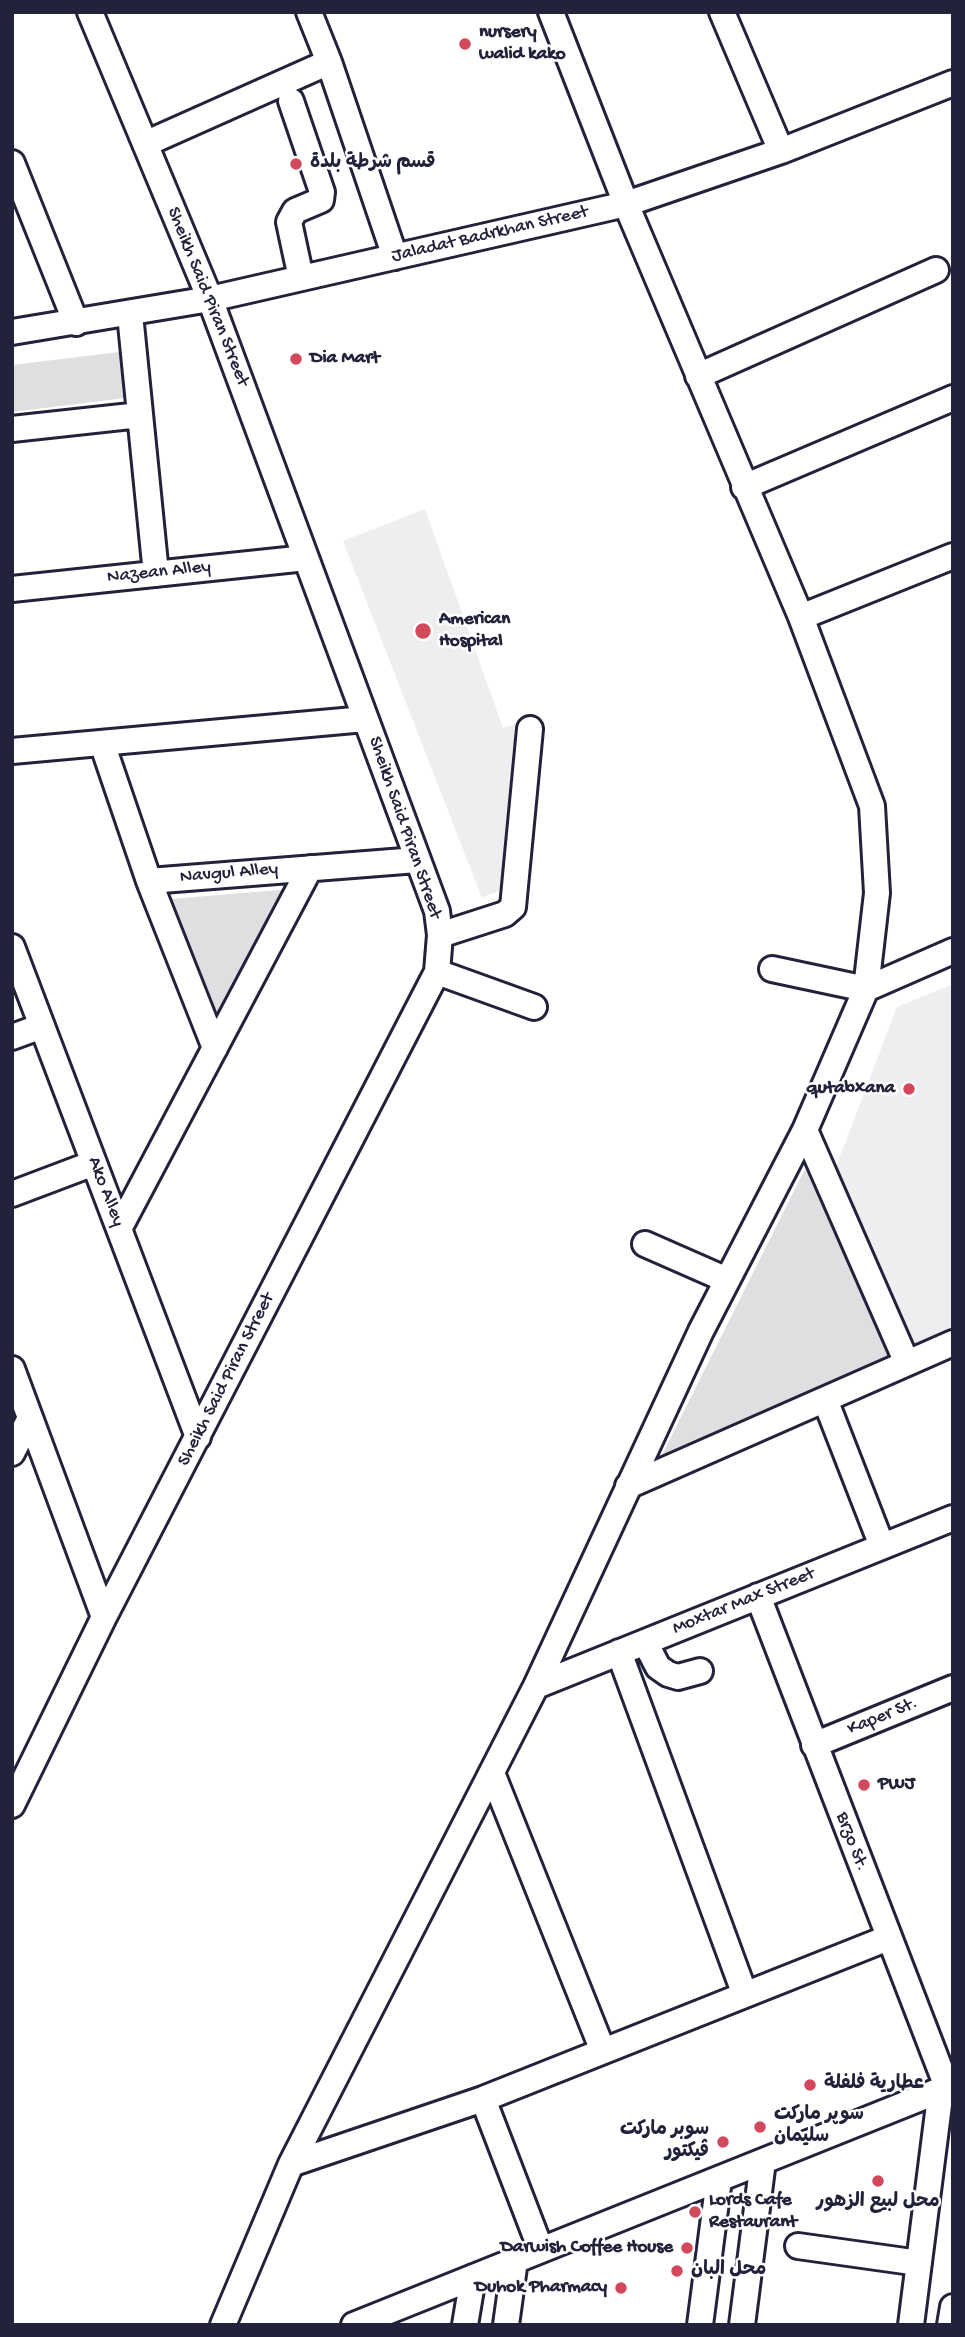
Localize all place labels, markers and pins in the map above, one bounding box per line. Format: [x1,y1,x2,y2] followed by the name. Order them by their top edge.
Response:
[479,22,566,66] place label: nursery walid kako
[457,36,473,52] marker: nursery walid kako
[310,153,435,175] place label: قسم شرطة بلدة
[288,156,304,172] marker: قسم شرطة بلدة
[310,348,380,370] place label: Dia Mart
[288,351,304,367] marker: Dia Mart
[439,609,510,653] place label: American Hospital
[413,621,433,641] marker: American Hospital
[806,1078,895,1100] place label: qutabxana
[901,1081,917,1097] marker: qutabxana
[878,1774,915,1796] place label: PWJ
[856,1777,872,1793] marker: PWJ
[824,2074,924,2096] place label: عطارية فلفلة
[802,2077,818,2093] marker: عطارية فلفلة
[774,2105,864,2149] place label: سوپر ماركت سليمان
[752,2119,768,2135] marker: سوپر ماركت سليمان
[620,2120,709,2164] place label: سوبر ماركت ڤيكتور
[715,2134,731,2150] marker: سوبر ماركت ڤيكتور
[870,2173,886,2189] marker: محل لبيع الزهور
[709,2190,797,2234] place label: Lords Cafe Restaurant
[816,2192,940,2214] place label: محل لبيع الزهور
[687,2204,703,2220] marker: Lords Cafe Restaurant
[500,2237,673,2259] place label: Darwish Coffee House
[679,2240,695,2256] marker: Darwish Coffee House
[691,2260,766,2282] place label: محل البان
[669,2263,685,2279] marker: محل البان
[475,2277,607,2299] place label: Duhok Pharmacy
[613,2280,629,2296] marker: Duhok Pharmacy

